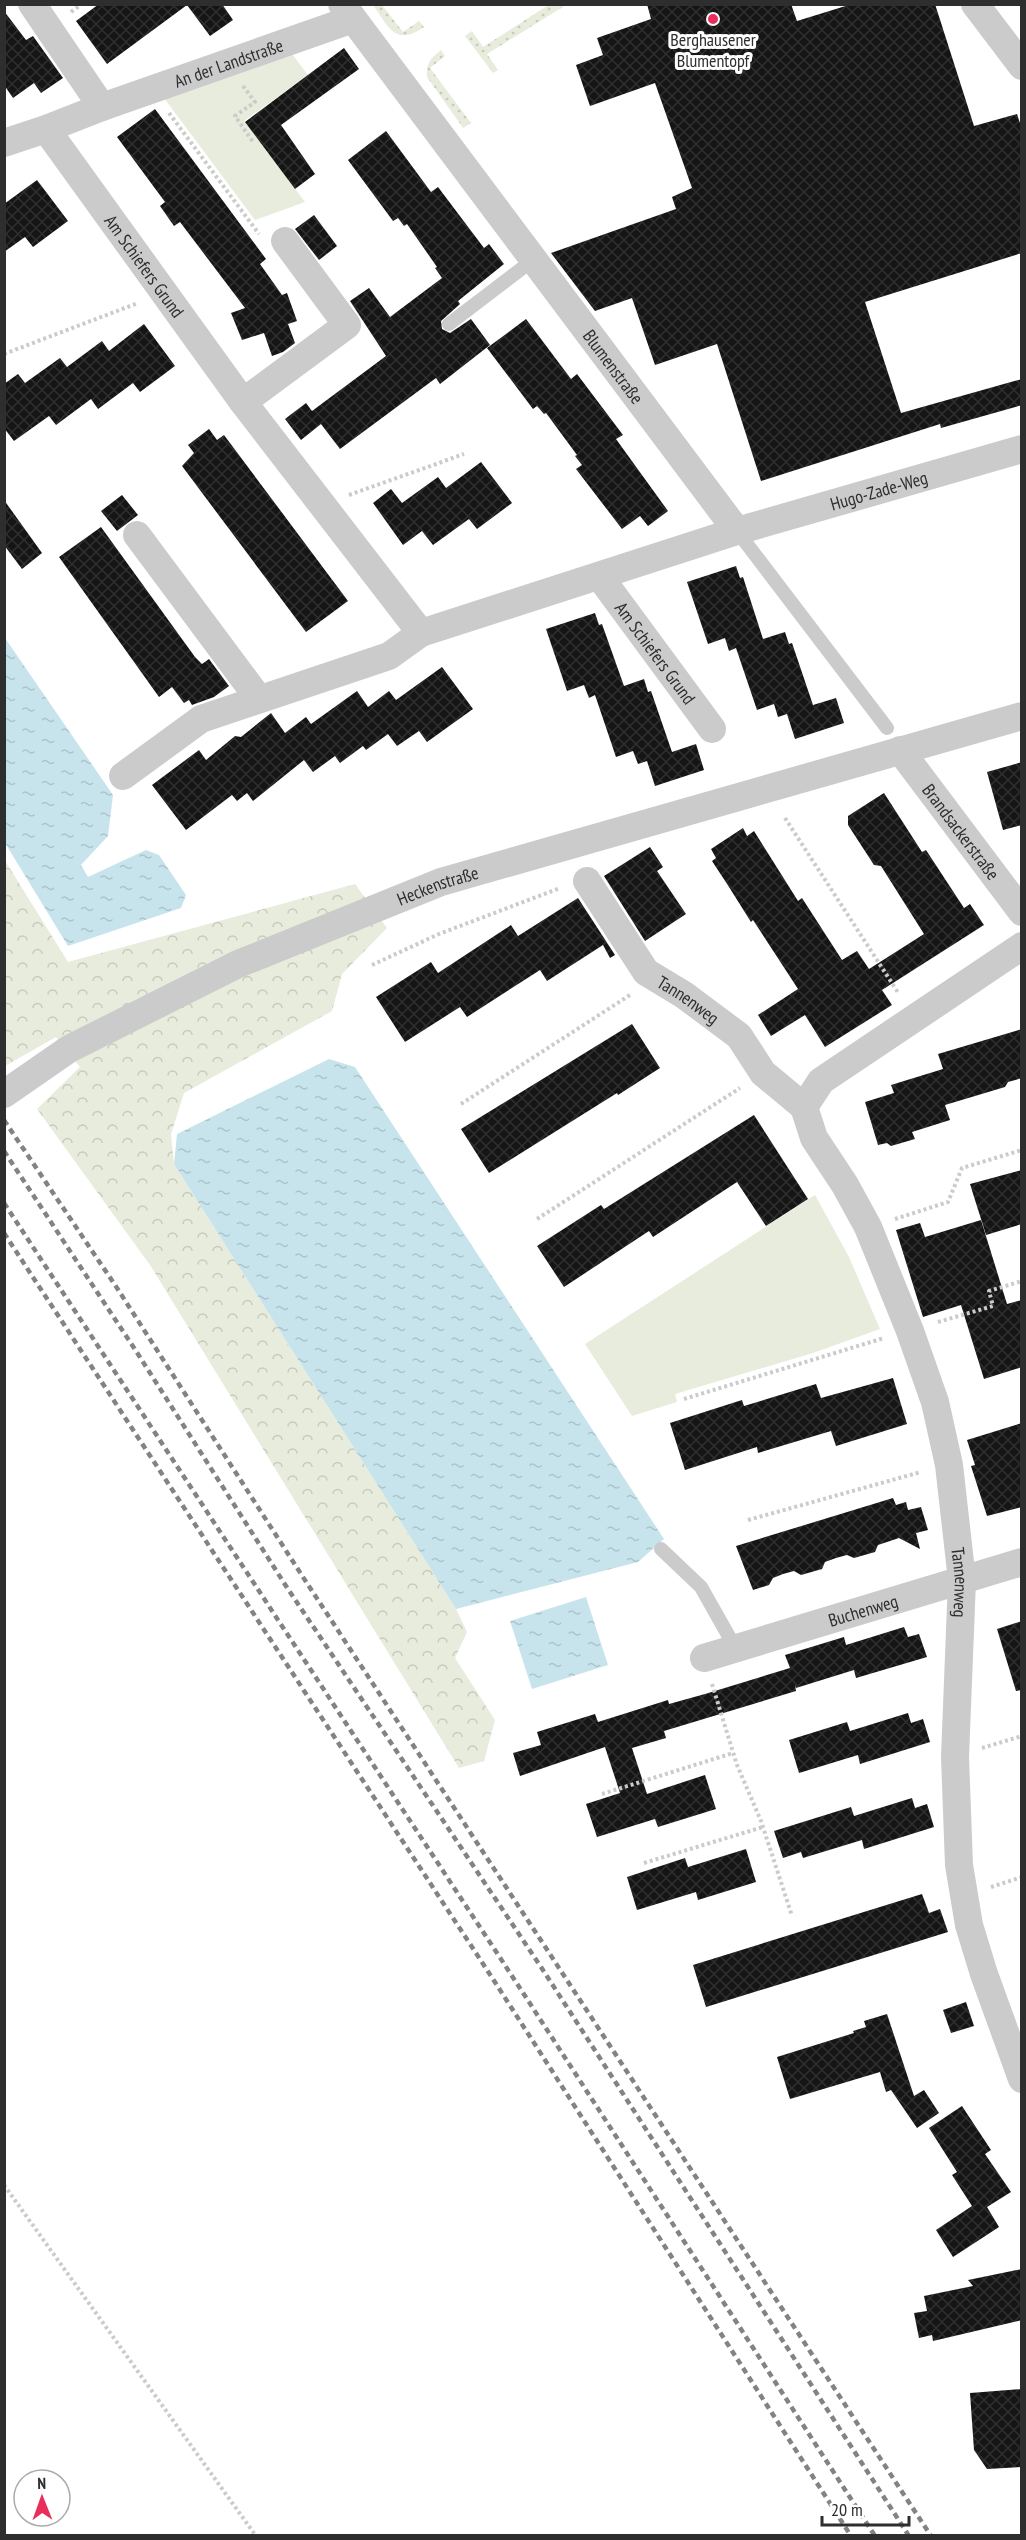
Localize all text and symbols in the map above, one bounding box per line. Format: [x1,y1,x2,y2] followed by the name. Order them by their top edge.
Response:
[706,12,720,26] marker: Berghausener Blumentopf
[670,28,756,72] place label: Berghausener Blumentopf
[171,33,286,92] street label: An der Landstraße
[100,210,190,322] street label: Am Schiefers Grund
[578,325,649,408] street label: Blumenstraße
[827,465,930,515] street label: Hugo-Zade-Weg
[610,597,701,708] street label: Am Schiefers Grund
[918,779,1005,884] street label: Brandsackerstraße
[393,860,481,910] street label: Heckenstraße
[653,970,724,1029] street label: Tannenweg
[947,1546,974,1618] street label: Tannenweg
[825,1589,900,1631] street label: Buchenweg
[12,2468,72,2528] north arrow
[37,2473,46,2493] text: N
[822,2489,909,2527] scale bar
[831,2498,863,2521] text: 20 m

